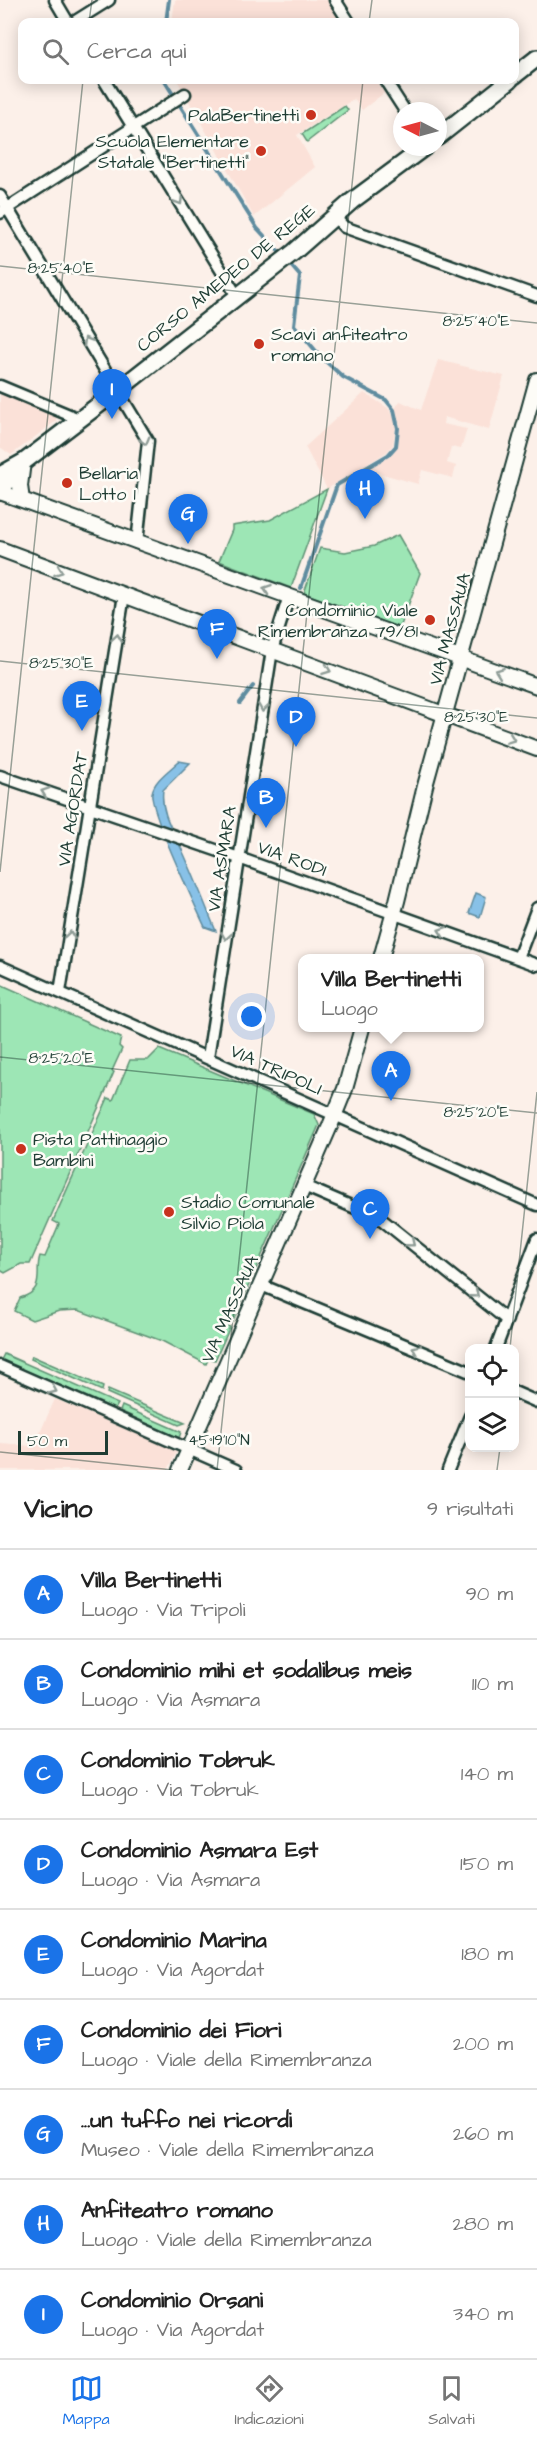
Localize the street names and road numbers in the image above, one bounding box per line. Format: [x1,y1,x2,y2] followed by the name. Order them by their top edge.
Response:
[131,198,321,358] street label: CORSO AMEDEO DE REGE
[423,570,477,688] street label: VIA MASSAUA
[52,749,95,868] street label: VIA AGORDAT
[201,804,243,914] street label: VIA ASMARA
[254,835,330,883] street label: VIA RODI
[226,1039,326,1101] street label: VIA TRIPOLI
[195,1251,265,1367] street label: VIA MASSAUA

